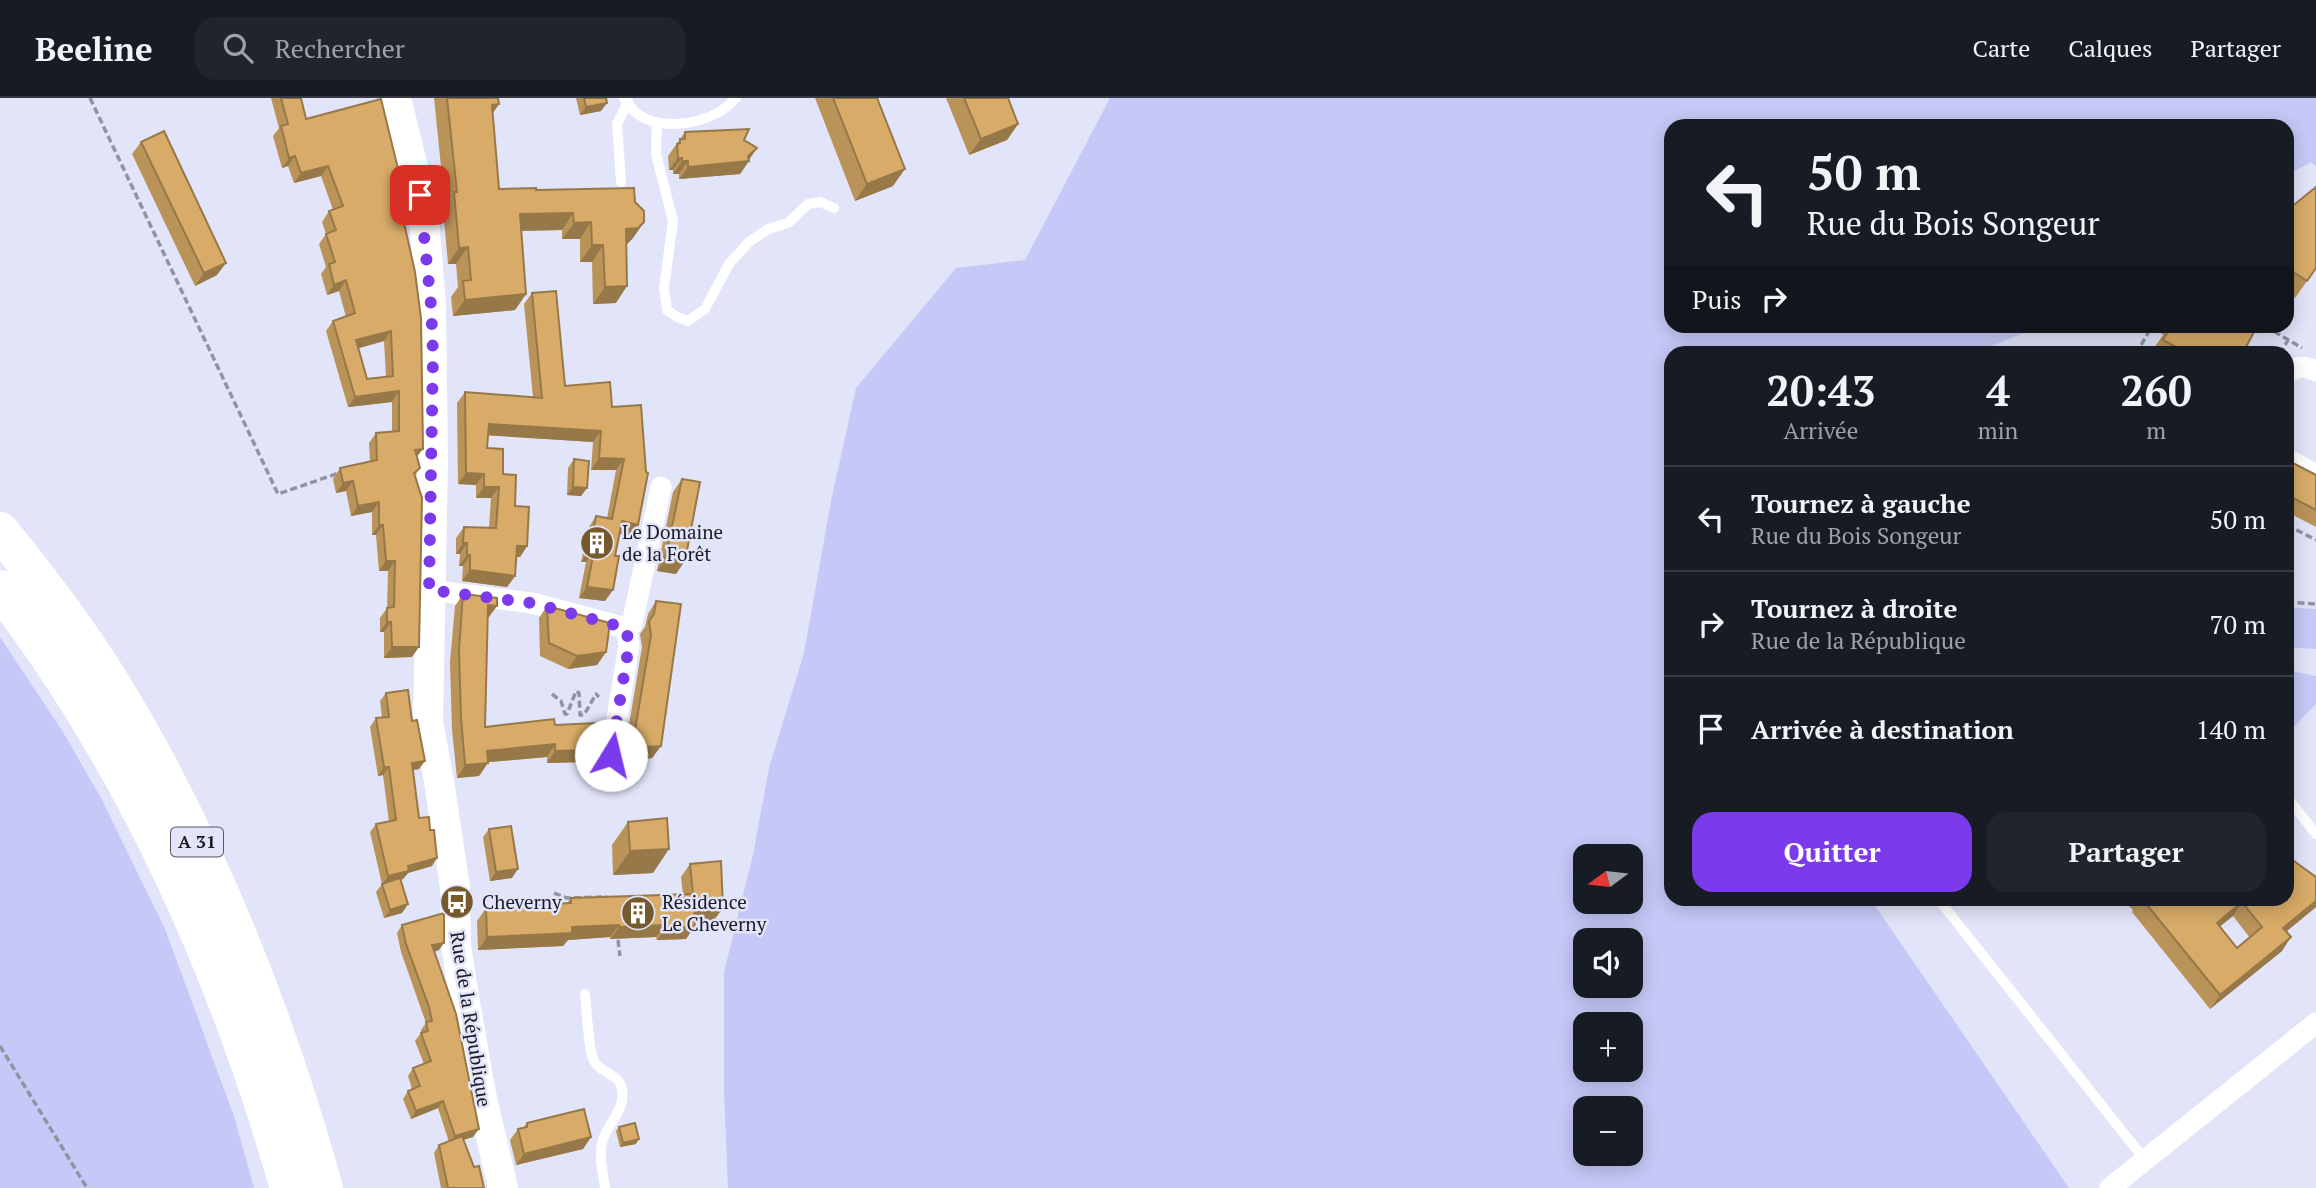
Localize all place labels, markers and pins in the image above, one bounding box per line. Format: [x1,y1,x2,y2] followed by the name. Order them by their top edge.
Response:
[390,165,450,225] pin
[622,519,723,566] place label: Le Domaine de la Forêt
[578,524,616,562] building icon: Le Domaine de la Forêt
[438,883,476,921] bus stop icon: Cheverny
[482,889,562,914] place label: Cheverny
[662,889,767,936] place label: Résidence Le Cheverny
[619,894,657,932] building icon: Résidence Le Cheverny

